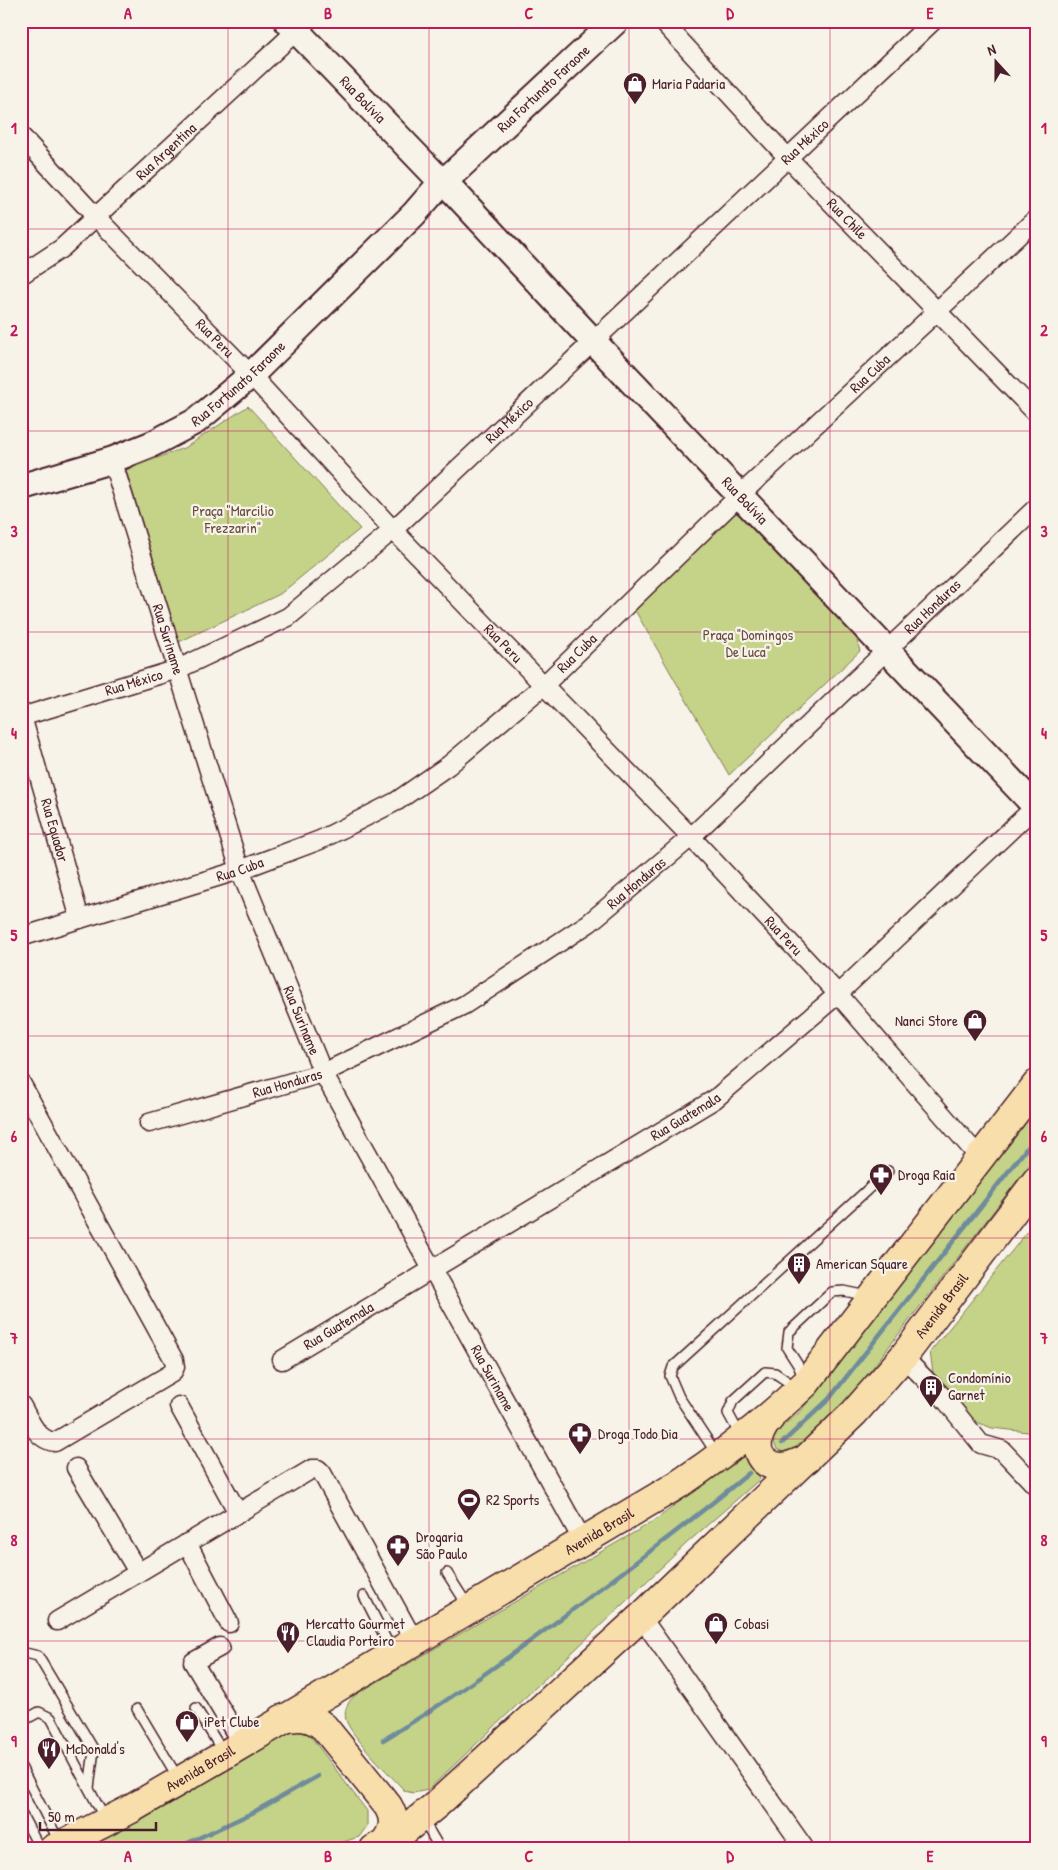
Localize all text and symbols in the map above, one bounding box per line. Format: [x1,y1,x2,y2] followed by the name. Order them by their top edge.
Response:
[124,2,132,24] text: A
[324,2,332,24] text: B
[525,2,534,24] text: C
[726,2,734,24] text: D
[926,2,934,24] text: E
[970,38,1020,88] north arrow
[984,39,999,60] text: N
[492,40,594,137] street label: Rua Fortunato Faraone
[335,71,391,128] street label: Rua Bolívia
[622,71,648,105] shop icon: Maria Padaria
[652,73,725,94] place label: Maria Padaria
[776,114,833,169] street label: Rua México
[11,117,17,139] text: 1
[1041,117,1047,139] text: 1
[131,118,201,185] street label: Rua Argentina
[823,193,873,244] street label: Rua Chile
[191,314,239,362] street label: Rua Peru
[10,319,18,341] text: 2
[1040,319,1048,341] text: 2
[188,336,290,432] street label: Rua Fortunato Faraone
[845,349,895,398] street label: Rua Cuba
[480,392,538,448] street label: Rua México
[717,472,773,529] street label: Rua Bolívia
[192,500,274,538] park label: Praça "Marcilio Frezzarin"
[10,520,18,542] text: 3
[1040,520,1048,542] text: 3
[899,574,965,639] street label: Rua Honduras
[148,601,189,677] street label: Rua Suriname
[479,619,527,667] street label: Rua Peru
[703,624,794,662] park label: Praça "Domingos De Luca"
[552,628,601,677] street label: Rua Cuba
[102,663,165,701] street label: Rua México
[11,722,17,744] text: 4
[1041,722,1047,744] text: 4
[36,796,74,865] street label: Rua Equador
[214,851,266,887] street label: Rua Cuba
[602,852,670,914] street label: Rua Honduras
[760,911,808,960] street label: Rua Peru
[11,924,18,946] text: 5
[1041,924,1048,946] text: 5
[278,982,326,1058] street label: Rua Suriname
[962,1008,988,1042] shop icon: Nanci Store
[895,1010,958,1031] place label: Nanci Store
[250,1063,325,1103] street label: Rua Honduras
[646,1088,725,1146] street label: Rua Guatemala
[11,1125,18,1147] text: 6
[1041,1125,1048,1147] text: 6
[868,1162,894,1196] pharmacy icon: Droga Raia
[898,1164,955,1185] place label: Droga Raia
[786,1251,812,1285] building icon: American Square
[816,1253,908,1274] place label: American Square
[910,1268,973,1343] street label: Avenida Brasil
[299,1296,377,1355] street label: Rua Guatemala
[9,1327,18,1349] text: 7
[1039,1327,1048,1349] text: 7
[466,1341,520,1415] street label: Rua Suriname
[948,1367,1011,1405] place label: Condomínio Garnet
[918,1374,944,1408] building icon: Condomínio Garnet
[567,1421,593,1455] pharmacy icon: Droga Todo Dia
[598,1423,678,1444] place label: Droga Todo Dia
[456,1487,482,1521] sports icon: R2 Sports
[486,1489,540,1510] place label: R2 Sports
[561,1502,638,1560] street label: Avenida Brasil
[416,1526,467,1564] place label: Drogaria São Paulo
[11,1529,18,1551] text: 8
[1041,1529,1048,1551] text: 8
[385,1533,411,1567] pharmacy icon: Drogaria São Paulo
[703,1611,729,1645] shop icon: Cobasi
[306,1613,405,1651] place label: Mercatto Gourmet Claudia Porteiro
[734,1613,769,1634] place label: Cobasi
[275,1620,301,1654] restaurant icon: Mercatto Gourmet Claudia Porteiro
[174,1709,200,1743] shop icon: iPet Clube
[204,1711,260,1732] place label: iPet Clube
[11,1730,17,1752] text: 9
[1041,1730,1047,1752] text: 9
[36,1736,62,1770] restaurant icon: McDonald's
[66,1738,125,1759] place label: McDonald's
[162,1740,239,1797] street label: Avenida Brasil
[40,1800,156,1832] scale bar
[48,1806,75,1827] text: 50 m
[124,1845,132,1867] text: A
[324,1845,332,1867] text: B
[525,1845,534,1867] text: C
[726,1845,734,1867] text: D
[926,1845,934,1867] text: E

